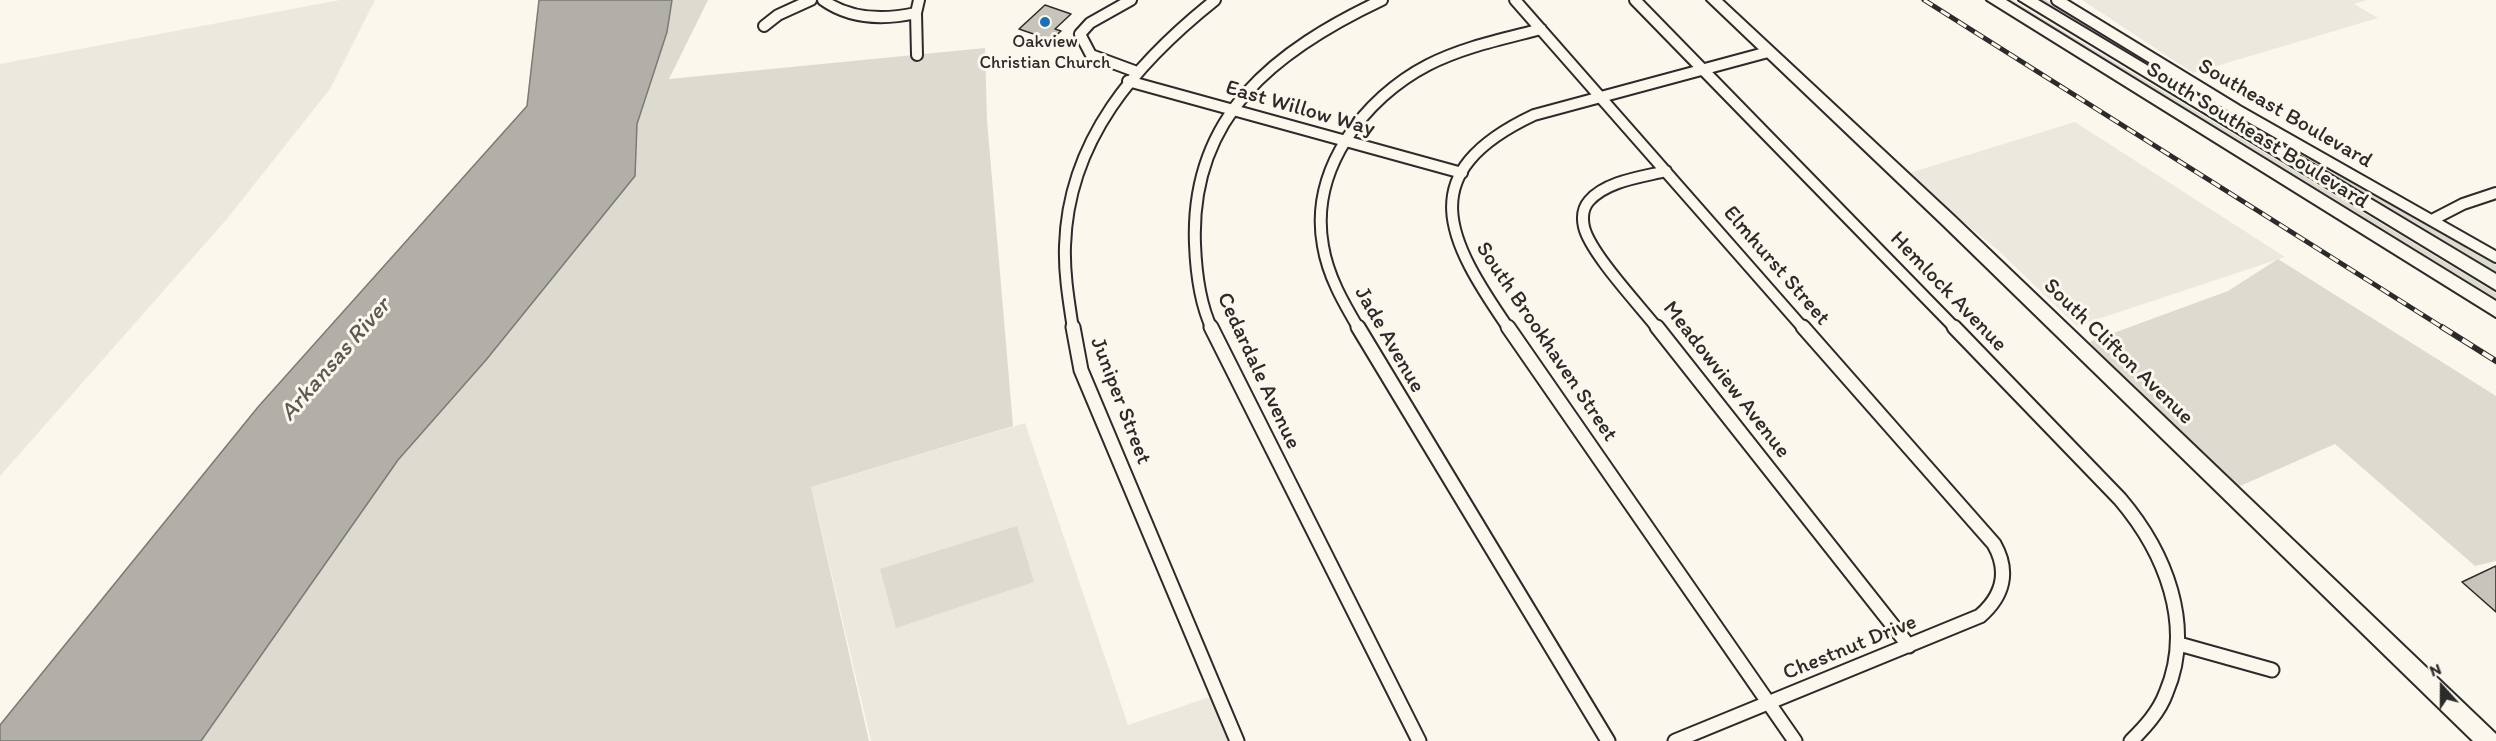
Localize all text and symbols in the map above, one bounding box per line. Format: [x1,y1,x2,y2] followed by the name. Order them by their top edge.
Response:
[1038,15,1052,29] marker: Oakview Christian Church
[979,31,1111,74] place label: Oakview Christian Church
[2193,53,2377,175] street label: Southeast Boulevard
[2141,57,2373,215] street label: South Southeast Boulevard
[1222,75,1378,143] street label: East Willow Way
[1717,201,1835,331] street label: Elmhurst Street
[1884,226,2012,358] street label: Hemlock Avenue
[1469,237,1623,447] street label: South Brookhaven Street
[2037,273,2199,431] street label: South Clifton Avenue
[1348,282,1430,398] street label: Jade Avenue
[1210,288,1306,454] street label: Cedardale Avenue
[275,292,397,428] water label: Arkansas River
[1657,296,1795,464] street label: Meadowview Avenue
[1084,334,1156,468] street label: Juniper Street
[1779,609,1921,687] street label: Chestnut Drive
[2412,657,2472,717] north arrow
[2427,659,2444,681] text: N

